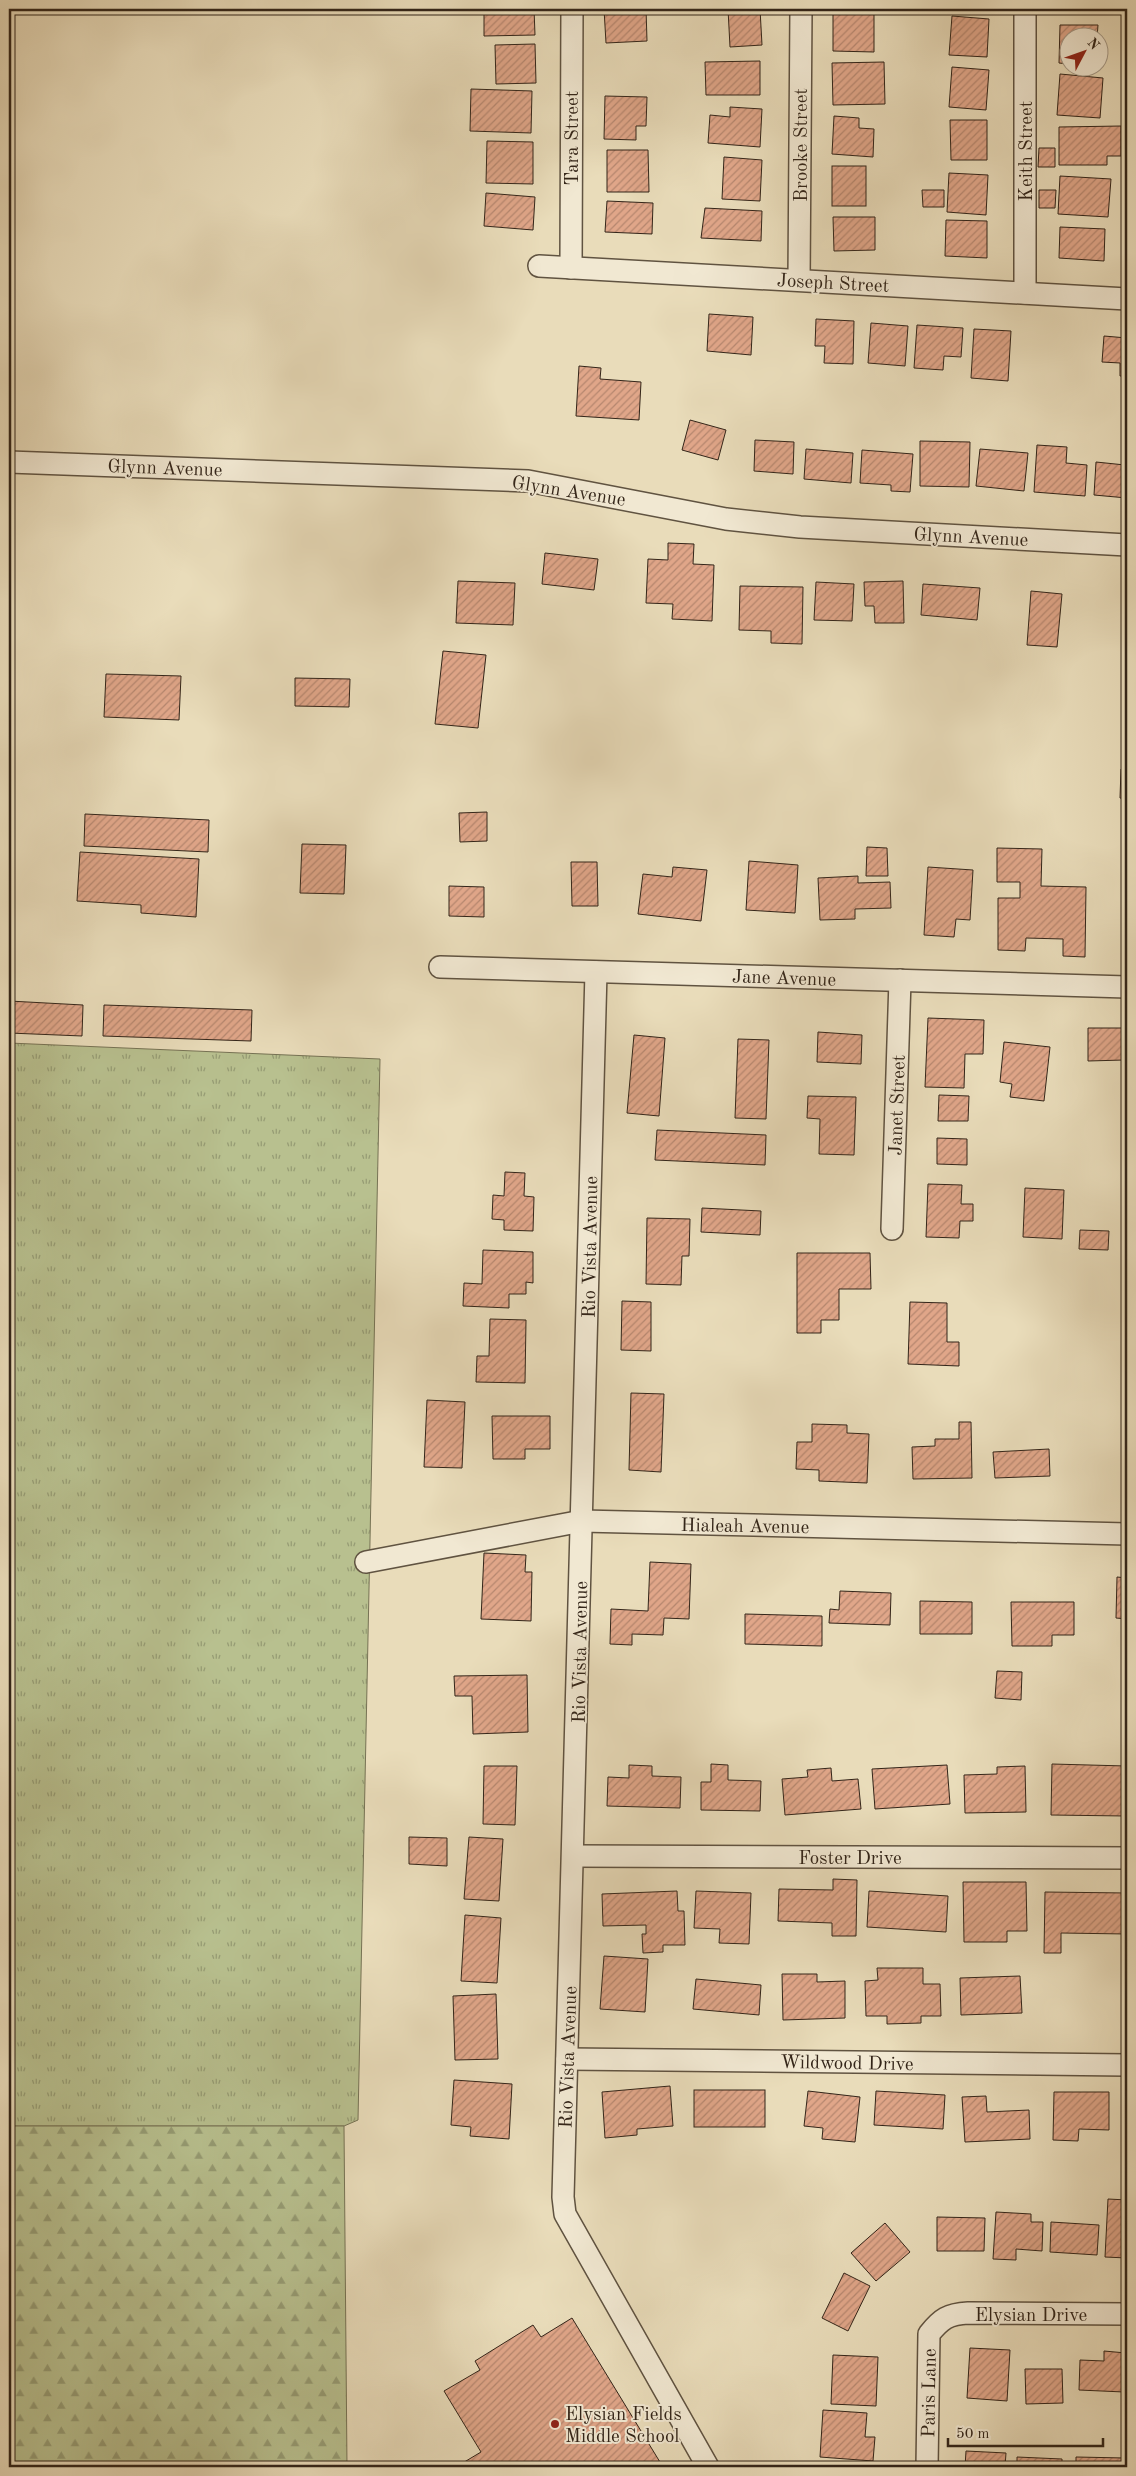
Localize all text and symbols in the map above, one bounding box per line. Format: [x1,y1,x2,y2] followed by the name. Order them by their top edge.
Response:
[1058,28,1108,78] north arrow
[1084,35,1102,53] text: N
[793,88,812,202] street label: Brooke Street
[564,91,583,185] street label: Tara Street
[1018,101,1037,201] street label: Keith Street
[776,272,890,297] street label: Joseph Street
[107,458,223,481] street label: Glynn Avenue
[510,474,627,511] street label: Glynn Avenue
[913,526,1029,551] street label: Glynn Avenue
[731,968,836,991] street label: Jane Avenue
[887,1054,910,1156] street label: Janet Street
[581,1176,602,1318] street label: Rio Vista Avenue
[680,1517,809,1538] street label: Hialeah Avenue
[571,1581,592,1723] street label: Rio Vista Avenue
[798,1850,902,1869] street label: Foster Drive
[558,1986,581,2129] street label: Rio Vista Avenue
[780,2054,914,2075] street label: Wildwood Drive
[975,2307,1087,2326] street label: Elysian Drive
[920,2348,941,2438] street label: Paris Lane
[565,2406,682,2447] place label: Elysian Fields Middle School
[948,2416,1104,2448] scale bar
[549,2418,561,2430] marker: Elysian Fields Middle School
[956,2427,990,2442] text: 50 m

